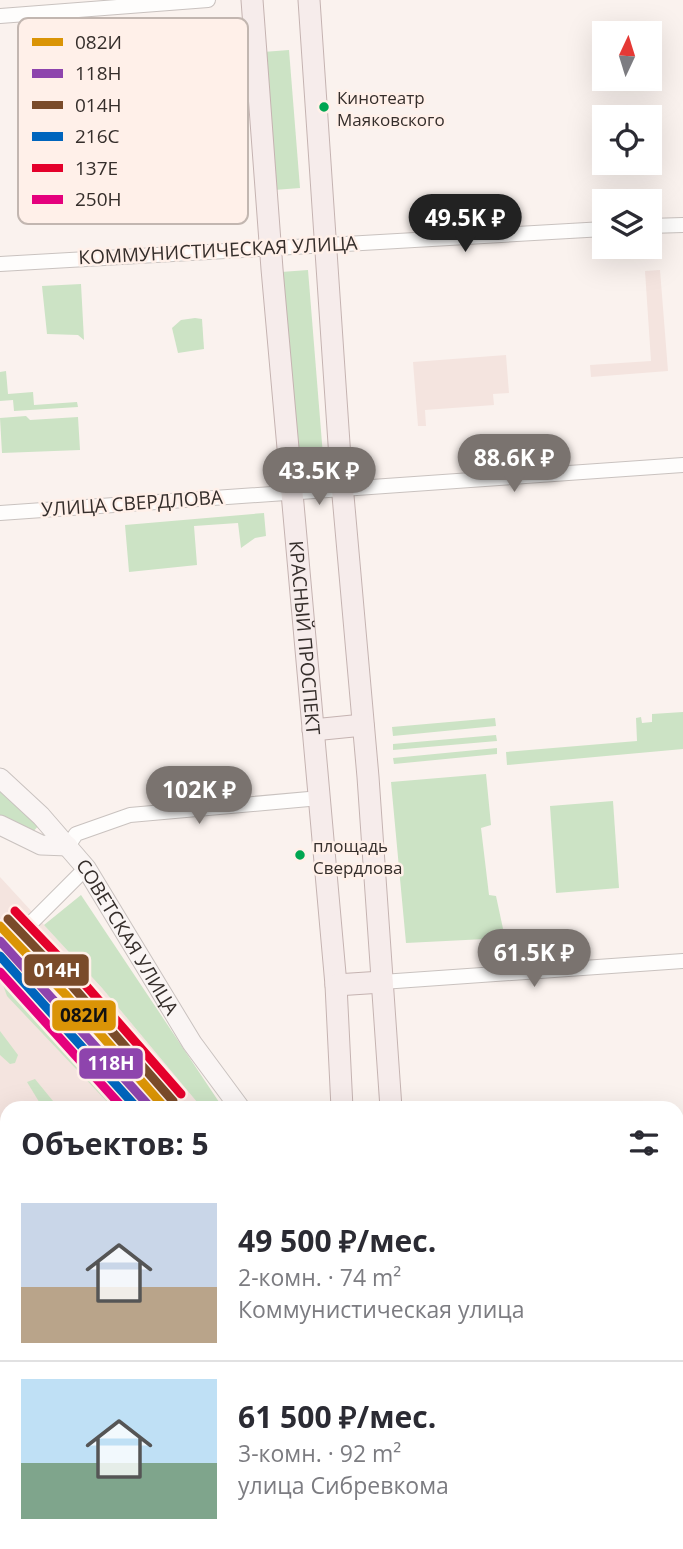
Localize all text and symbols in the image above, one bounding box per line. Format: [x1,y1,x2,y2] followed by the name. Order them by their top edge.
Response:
[18,18,248,224] legend
[592,21,662,91] north arrow
[592,21,662,259] map controls
[75,29,122,55] text: 082И
[75,60,122,86] text: 118Н
[337,86,445,131] place label: Кинотеатр Маяковского
[75,92,122,118] text: 014Н
[317,100,331,114] marker: Кинотеатр Маяковского
[592,105,662,175] button: locate
[75,123,120,149] text: 216С
[75,155,118,181] text: 137Е
[75,186,122,212] text: 250Н
[592,189,662,259] button: layers
[400,194,530,254] pin: 49.5K ₽
[425,201,505,233] text: 49.5K ₽
[78,230,358,270] street label: КОММУНИСТИЧЕСКАЯ УЛИЦА
[449,434,579,494] pin: 88.6K ₽
[474,441,554,473] text: 88.6K ₽
[254,448,384,507] pin: 43.5K ₽
[279,454,359,486] text: 43.5K ₽
[40,484,224,522] street label: УЛИЦА СВЕРДЛОВА
[283,540,327,737] street label: КРАСНЫЙ ПРОСПЕКТ
[142,766,256,826] pin: 102K ₽
[162,773,236,805] text: 102K ₽
[313,834,402,879] place label: площадь Свердлова
[293,848,307,862] marker: площадь Свердлова
[70,853,185,1020] street label: СОВЕТСКАЯ УЛИЦА
[469,930,599,989] pin: 61.5K ₽
[494,936,574,968] text: 61.5K ₽
[23,953,90,987] line badge: 014Н
[33,957,81,983] text: 014Н
[51,999,117,1032] line badge: 082И
[60,1002,108,1028] text: 082И
[78,1047,144,1080] line badge: 118Н
[87,1050,135,1076] text: 118Н
[21,1123,209,1164] text: Объектов: 5
[625,1124,663,1162] icon: filters
[238,1220,436,1261] text: 49 500 ₽/мес.
[77,1231,161,1315] icon: home
[238,1261,401,1293] text: 2-комн. · 74 m²
[238,1293,525,1325] text: Коммунистическая улица
[238,1396,436,1437] text: 61 500 ₽/мес.
[77,1407,161,1491] icon: home
[238,1437,401,1469] text: 3-комн. · 92 m²
[238,1469,449,1501] text: улица Сибревкома

